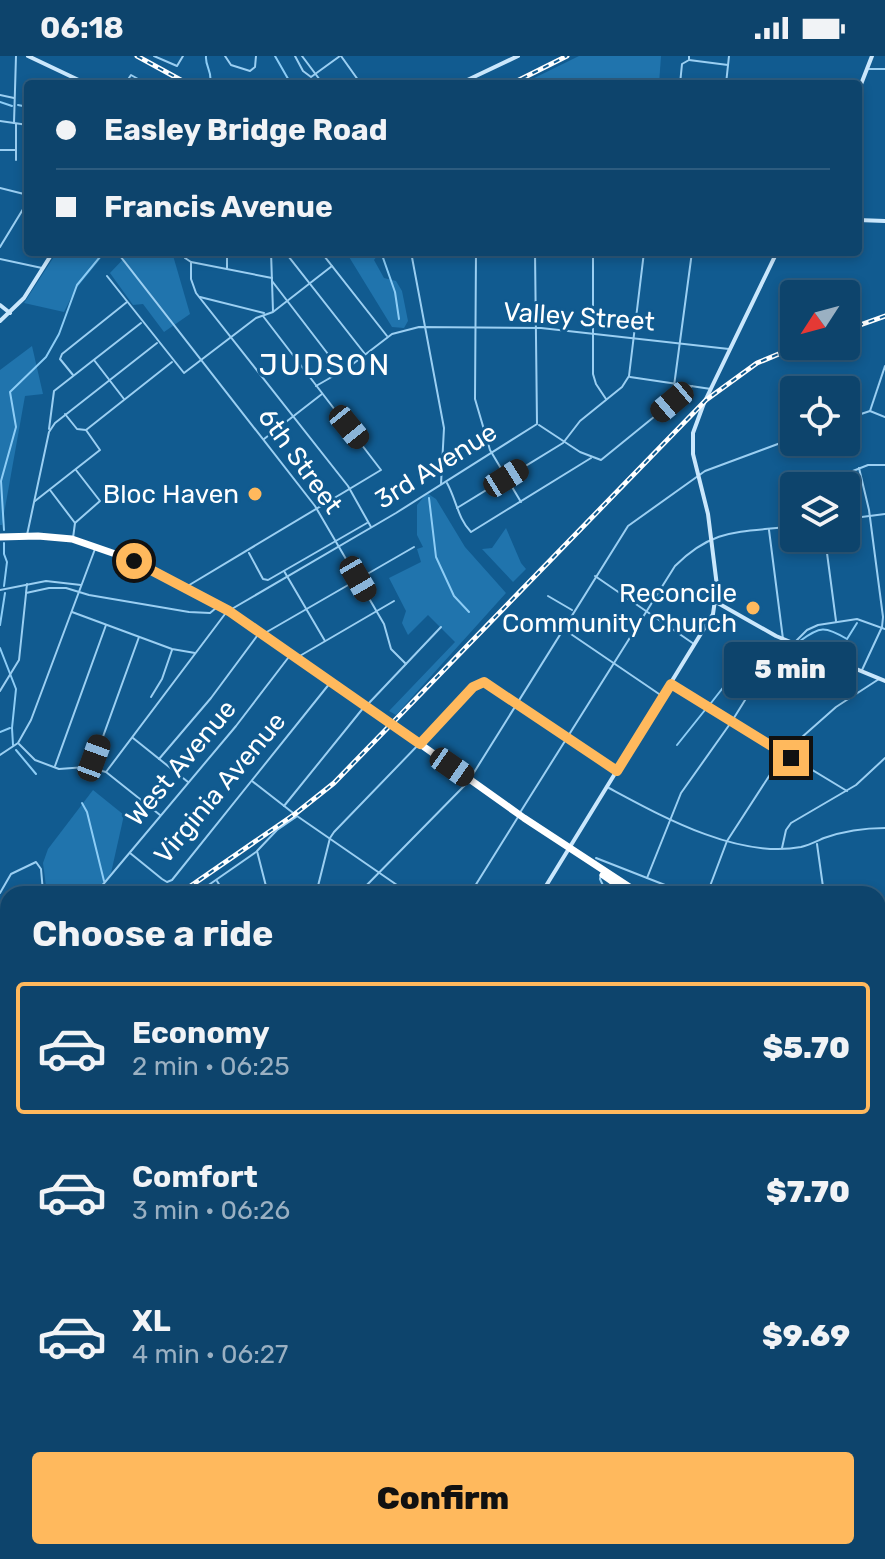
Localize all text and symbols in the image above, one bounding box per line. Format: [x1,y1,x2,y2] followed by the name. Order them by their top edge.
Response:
[40,10,124,46] text: 06:18
[104,112,388,148] text: Easley Bridge Road
[104,189,333,225] text: Francis Avenue
[780,280,860,360] north arrow
[780,280,860,552] map controls
[502,296,656,338] street label: Valley Street
[259,347,391,383] district label: JUDSON
[780,376,860,456] button: locate
[646,377,698,427] car
[325,401,373,453] car
[251,402,349,520] street label: 6th Street
[370,416,502,516] street label: 3rd Avenue
[479,455,533,501] car
[780,472,860,552] button: layers
[103,479,239,510] place label: Bloc Haven
[246,485,264,503] marker: Bloc Haven
[116,543,152,579] route start
[336,552,380,606] car
[502,578,737,639] place label: Reconcile Community Church
[744,599,762,617] marker: Reconcile Community Church
[725,642,857,698] callout: 5 min
[754,654,826,685] text: 5 min
[119,694,243,832] street label: West Avenue
[148,706,292,870] street label: Virginia Avenue
[75,731,113,785] car
[773,740,809,776] route end
[425,743,479,791] car
[32,912,273,955] text: Choose a ride
[36,1012,108,1084] icon: car
[132,1015,270,1051] text: Economy
[762,1030,850,1066] text: $5.70
[132,1051,290,1082] text: 2 min · 06:25
[36,1156,108,1228] icon: car
[132,1159,258,1195] text: Comfort
[766,1174,850,1210] text: $7.70
[132,1195,290,1226] text: 3 min · 06:26
[36,1300,108,1372] icon: car
[132,1303,171,1339] text: XL
[762,1318,850,1354] text: $9.69
[132,1339,288,1370] text: 4 min · 06:27
[32,1452,854,1544] button: Confirm

